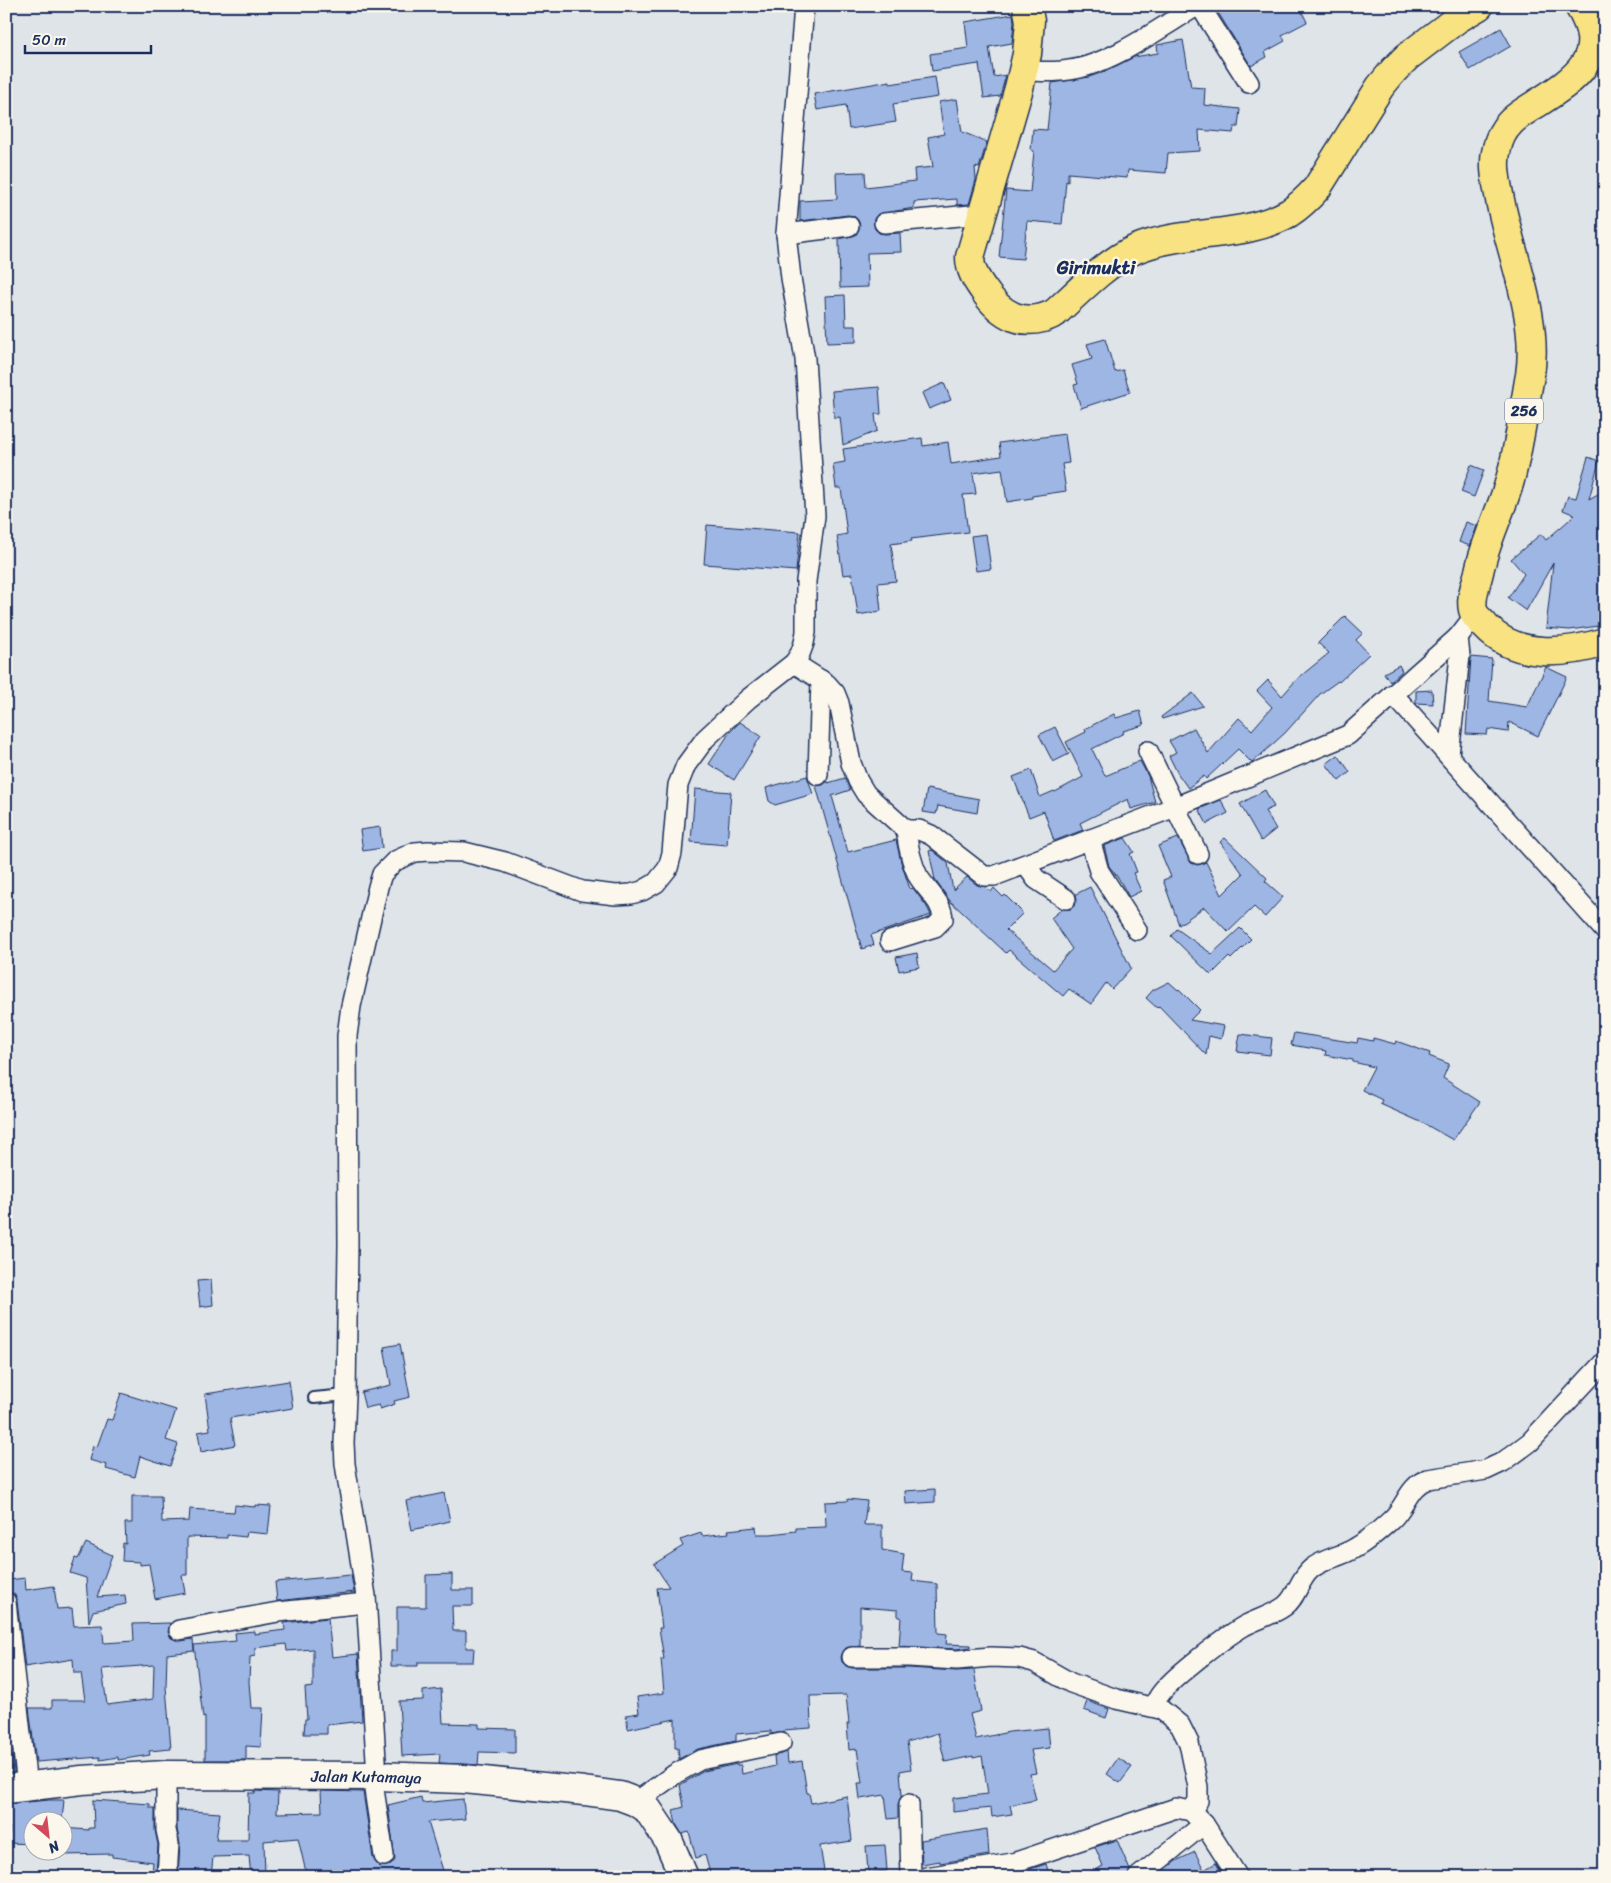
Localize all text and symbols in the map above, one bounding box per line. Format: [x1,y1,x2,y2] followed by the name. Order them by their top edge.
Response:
[25,22,151,54] scale bar
[32,27,67,53] text: 50 m
[1056,251,1137,284] district label: Girimukti
[1505,398,1543,424] road number: 256
[310,1761,422,1792] street label: Jalan Kutamaya
[22,1810,72,1860] north arrow
[43,1833,65,1860] text: N

